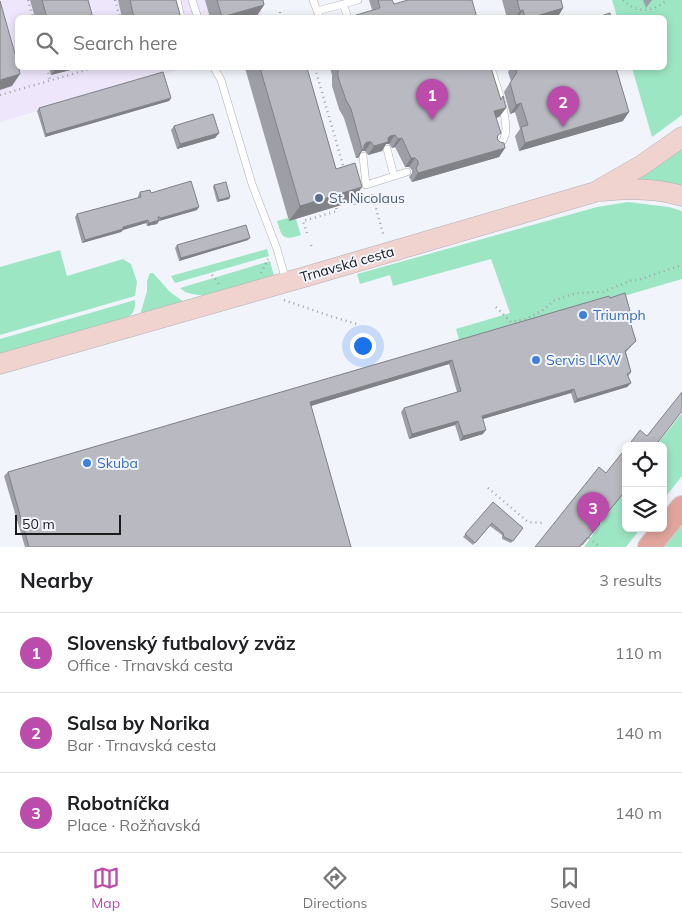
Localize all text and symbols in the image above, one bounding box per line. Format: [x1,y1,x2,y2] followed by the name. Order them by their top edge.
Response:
[15,15,667,70] search box
[33,29,61,57] icon: search
[73,31,177,55] text: Search here
[416,79,448,120] pin: 1
[547,86,579,127] pin: 2
[329,189,405,207] place label: St. Nicolaus
[313,192,325,204] marker: St. Nicolaus
[298,242,396,286] street label: Trnavská cesta
[593,306,646,324] place label: Triumph
[577,309,589,321] marker: Triumph
[350,333,376,359] your location
[546,351,622,369] place label: Servis LKW
[530,354,542,366] marker: Servis LKW
[622,442,667,532] map controls
[622,442,667,487] button: locate
[97,454,138,472] place label: Skuba
[81,457,93,469] marker: Skuba
[622,487,667,532] button: layers
[577,492,609,533] pin: 3
[15,512,121,535] scale bar
[22,515,55,533] text: 50 m
[20,567,93,593] text: Nearby
[599,570,662,590] text: 3 results
[67,631,296,655] text: Slovenský futbalový zväz
[31,643,41,663] text: 1
[615,643,662,663] text: 110 m
[67,655,233,675] text: Office · Trnavská cesta
[67,711,210,735] text: Salsa by Norika
[31,723,41,743] text: 2
[615,723,662,743] text: 140 m
[67,735,216,755] text: Bar · Trnavská cesta
[67,791,170,815] text: Robotníčka
[31,803,41,823] text: 3
[615,803,662,823] text: 140 m
[67,815,201,835] text: Place · Rožňavská
[91,864,120,912] tab: Map
[303,864,368,912] tab: Directions
[550,864,591,912] tab: Saved

